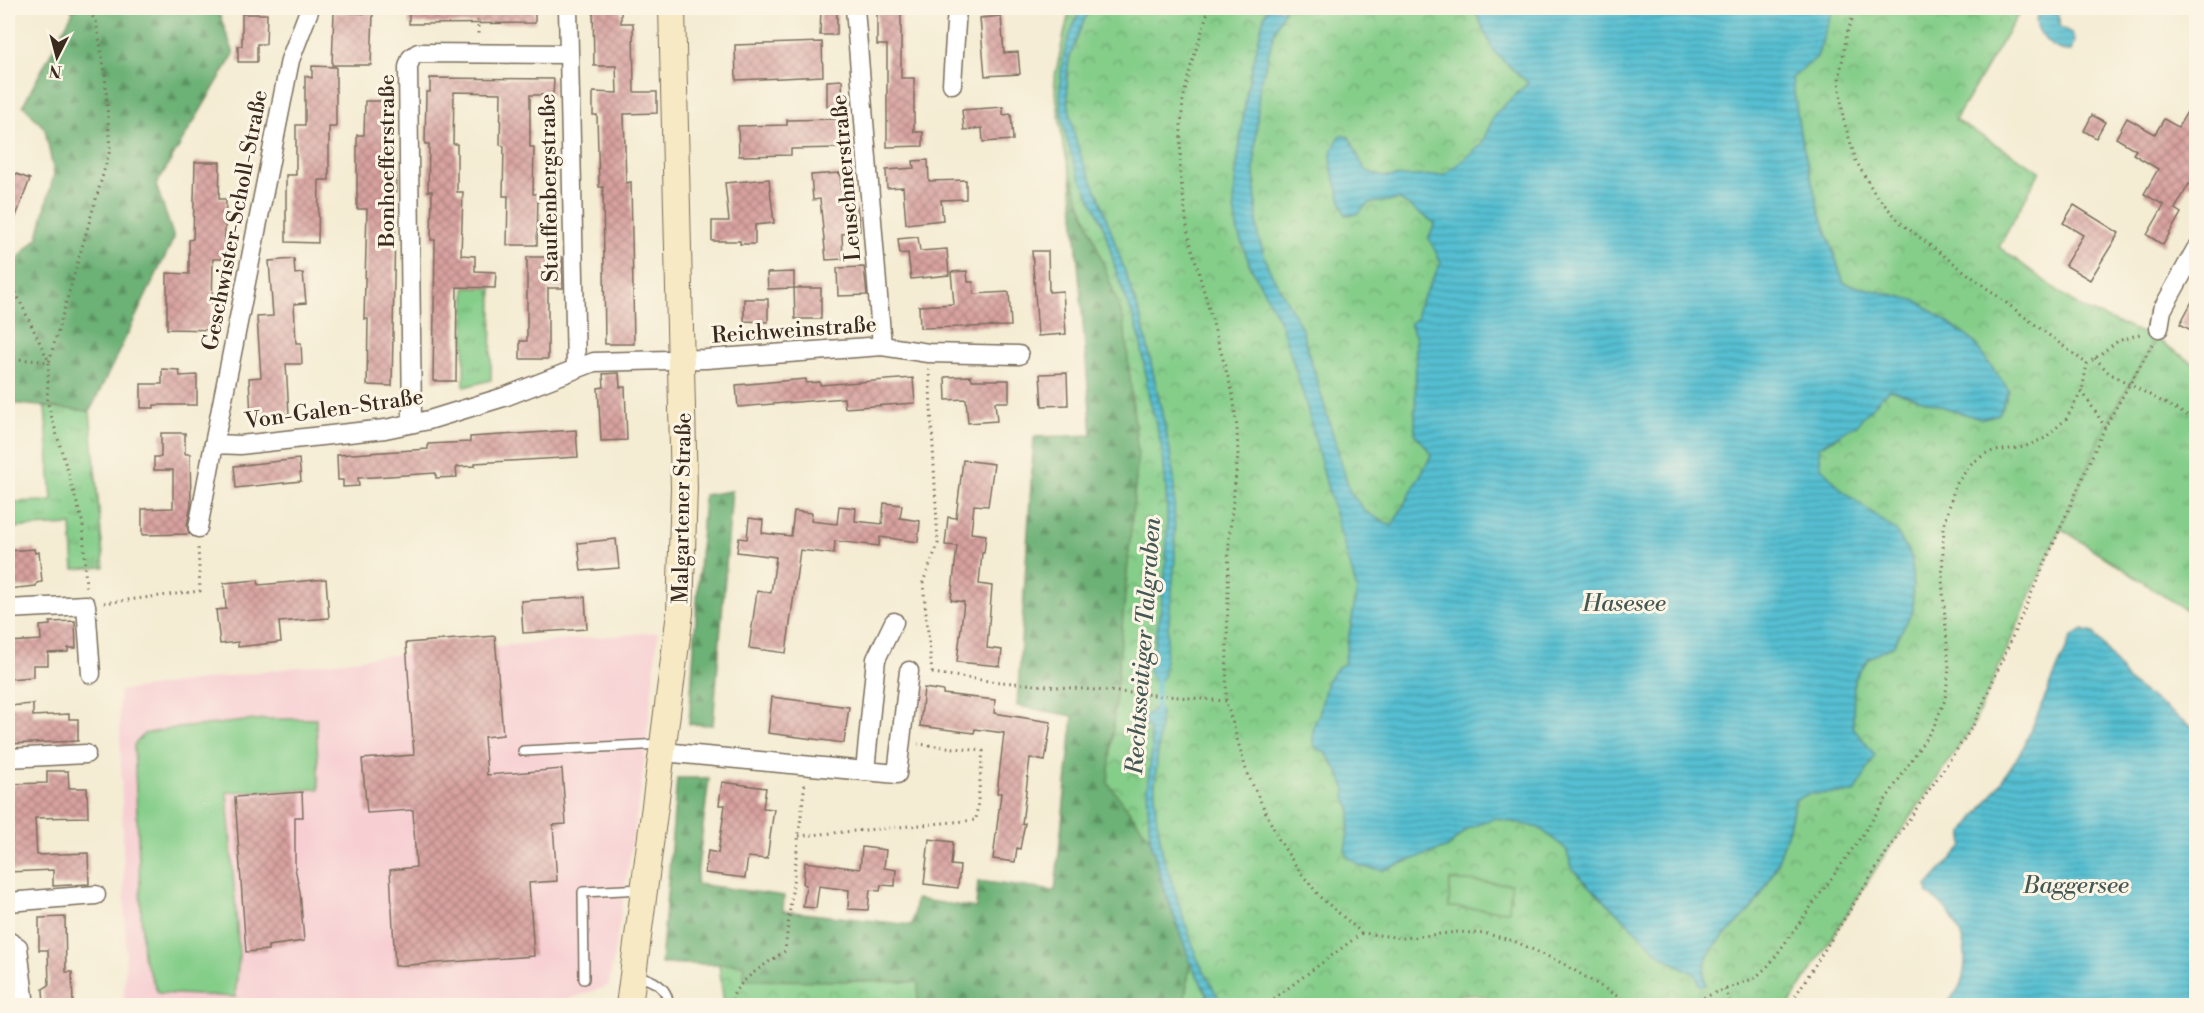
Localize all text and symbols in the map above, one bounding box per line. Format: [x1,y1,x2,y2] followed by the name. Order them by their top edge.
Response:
[27,27,87,87] north arrow
[48,60,63,82] text: N
[374,74,401,249] street label: Bonhoefferstraße
[197,88,274,353] street label: Geschwister-Scholl-Straße
[826,93,867,262] street label: Leuschnerstraße
[534,94,565,282] street label: Stauffenbergstraße
[711,311,878,350] street label: Reichweinstraße
[242,384,425,436] street label: Von-Galen-Straße
[667,412,698,604] street label: Malgartener Straße
[1120,516,1168,777] water label: Rechtsseitiger Talgraben
[1581,589,1666,619] water label: Hasesee
[2022,871,2129,901] water label: Baggersee

